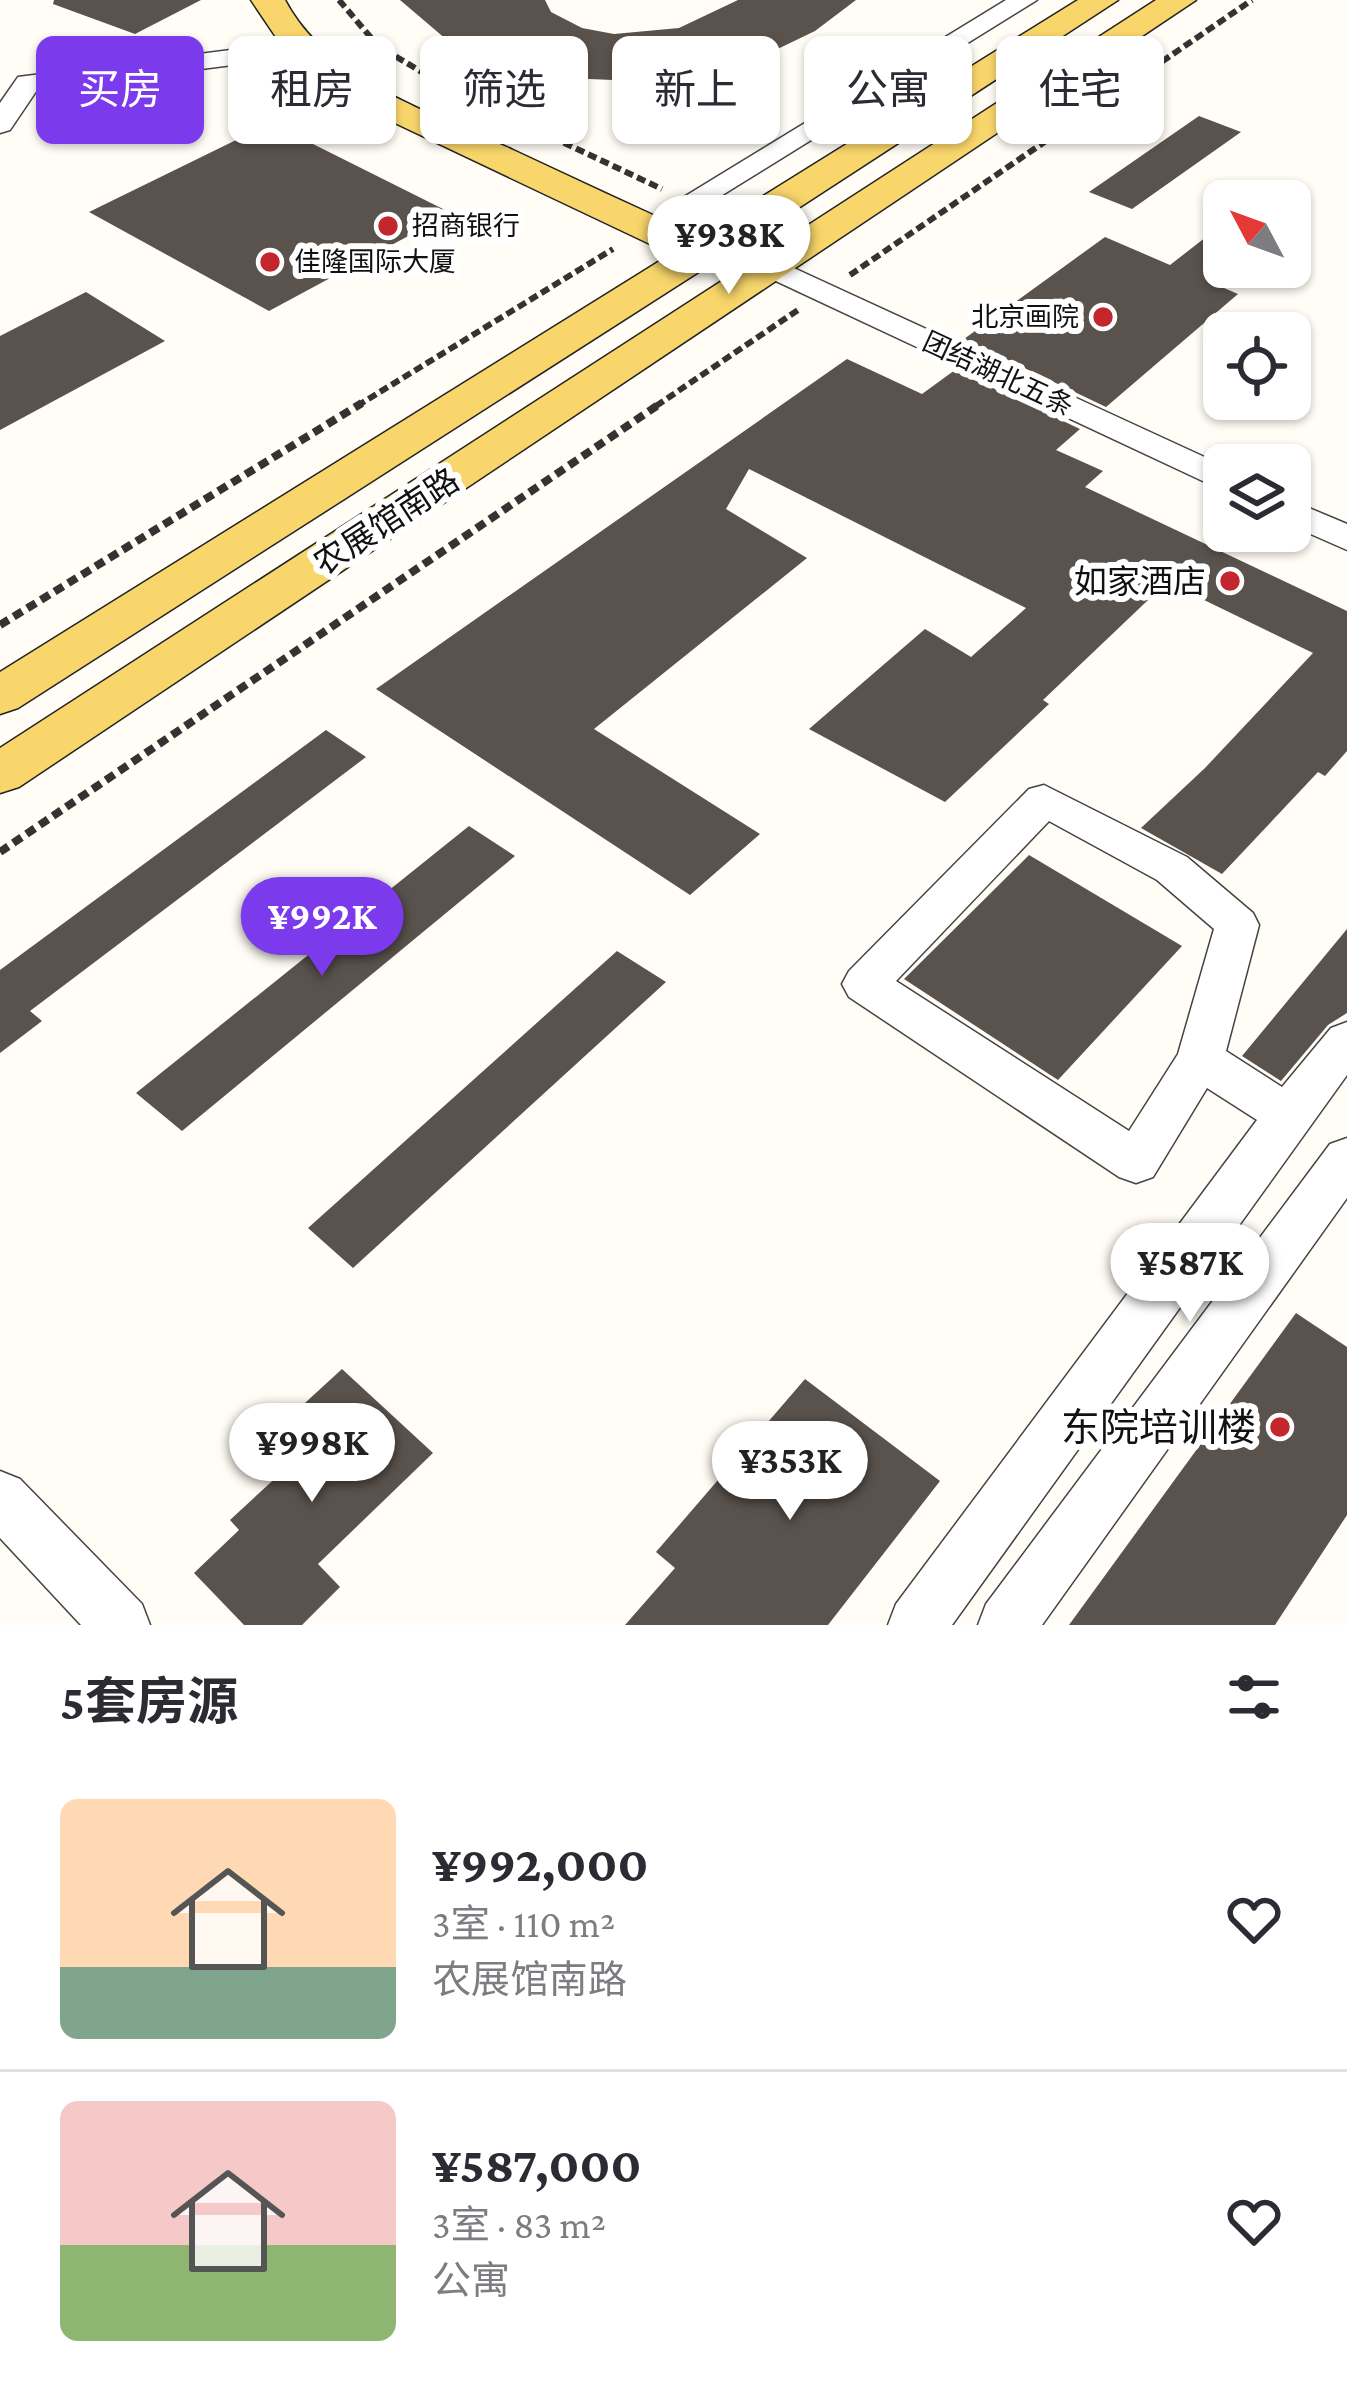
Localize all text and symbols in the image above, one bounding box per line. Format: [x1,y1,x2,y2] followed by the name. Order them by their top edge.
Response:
[36,36,204,144] chip: 买房
[228,36,396,144] chip: 租房
[420,36,588,144] chip: 筛选
[612,36,780,144] chip: 新上
[804,36,972,144] chip: 公寓
[996,36,1164,144] chip: 住宅
[1203,180,1311,288] north arrow
[1203,180,1311,552] map controls
[645,195,813,297] pin: ¥938K
[412,211,520,241] place label: 招商银行
[674,212,784,255] text: ¥938K
[375,213,401,239] marker: 招商银行
[294,247,456,277] place label: 佳隆国际大厦
[257,249,283,275] marker: 佳隆国际大厦
[971,302,1079,332] place label: 北京画院
[1090,304,1116,330] marker: 北京画院
[1203,312,1311,420] button: locate
[918,326,1078,422] street label: 团结湖北五条
[1203,444,1311,552] button: layers
[307,461,466,582] street label: 农展馆南路
[1074,563,1206,600] place label: 如家酒店
[1217,568,1243,594] marker: 如家酒店
[238,877,406,979] pin: ¥992K
[268,894,376,937] text: ¥992K
[1106,1223,1274,1325] pin: ¥587K
[1137,1240,1243,1283] text: ¥587K
[228,1403,396,1505] pin: ¥998K
[1061,1406,1256,1449] place label: 东院培训楼
[1267,1414,1293,1440] marker: 东院培训楼
[256,1420,368,1463] text: ¥998K
[706,1421,874,1523] pin: ¥353K
[739,1438,841,1481] text: ¥353K
[1221,1664,1287,1730] icon: filters
[60,1673,238,1730] text: 5套房源
[432,1835,648,1892] text: ¥992,000
[156,1847,300,1991] icon: home
[1221,1886,1287,1952] icon: heart
[432,1902,615,1945] text: 3室 · 110 m²
[432,1958,627,2001] text: 农展馆南路
[432,2136,641,2193] text: ¥587,000
[156,2149,300,2293] icon: home
[1221,2188,1287,2254] icon: heart
[432,2203,606,2246] text: 3室 · 83 m²
[432,2259,510,2302] text: 公寓

